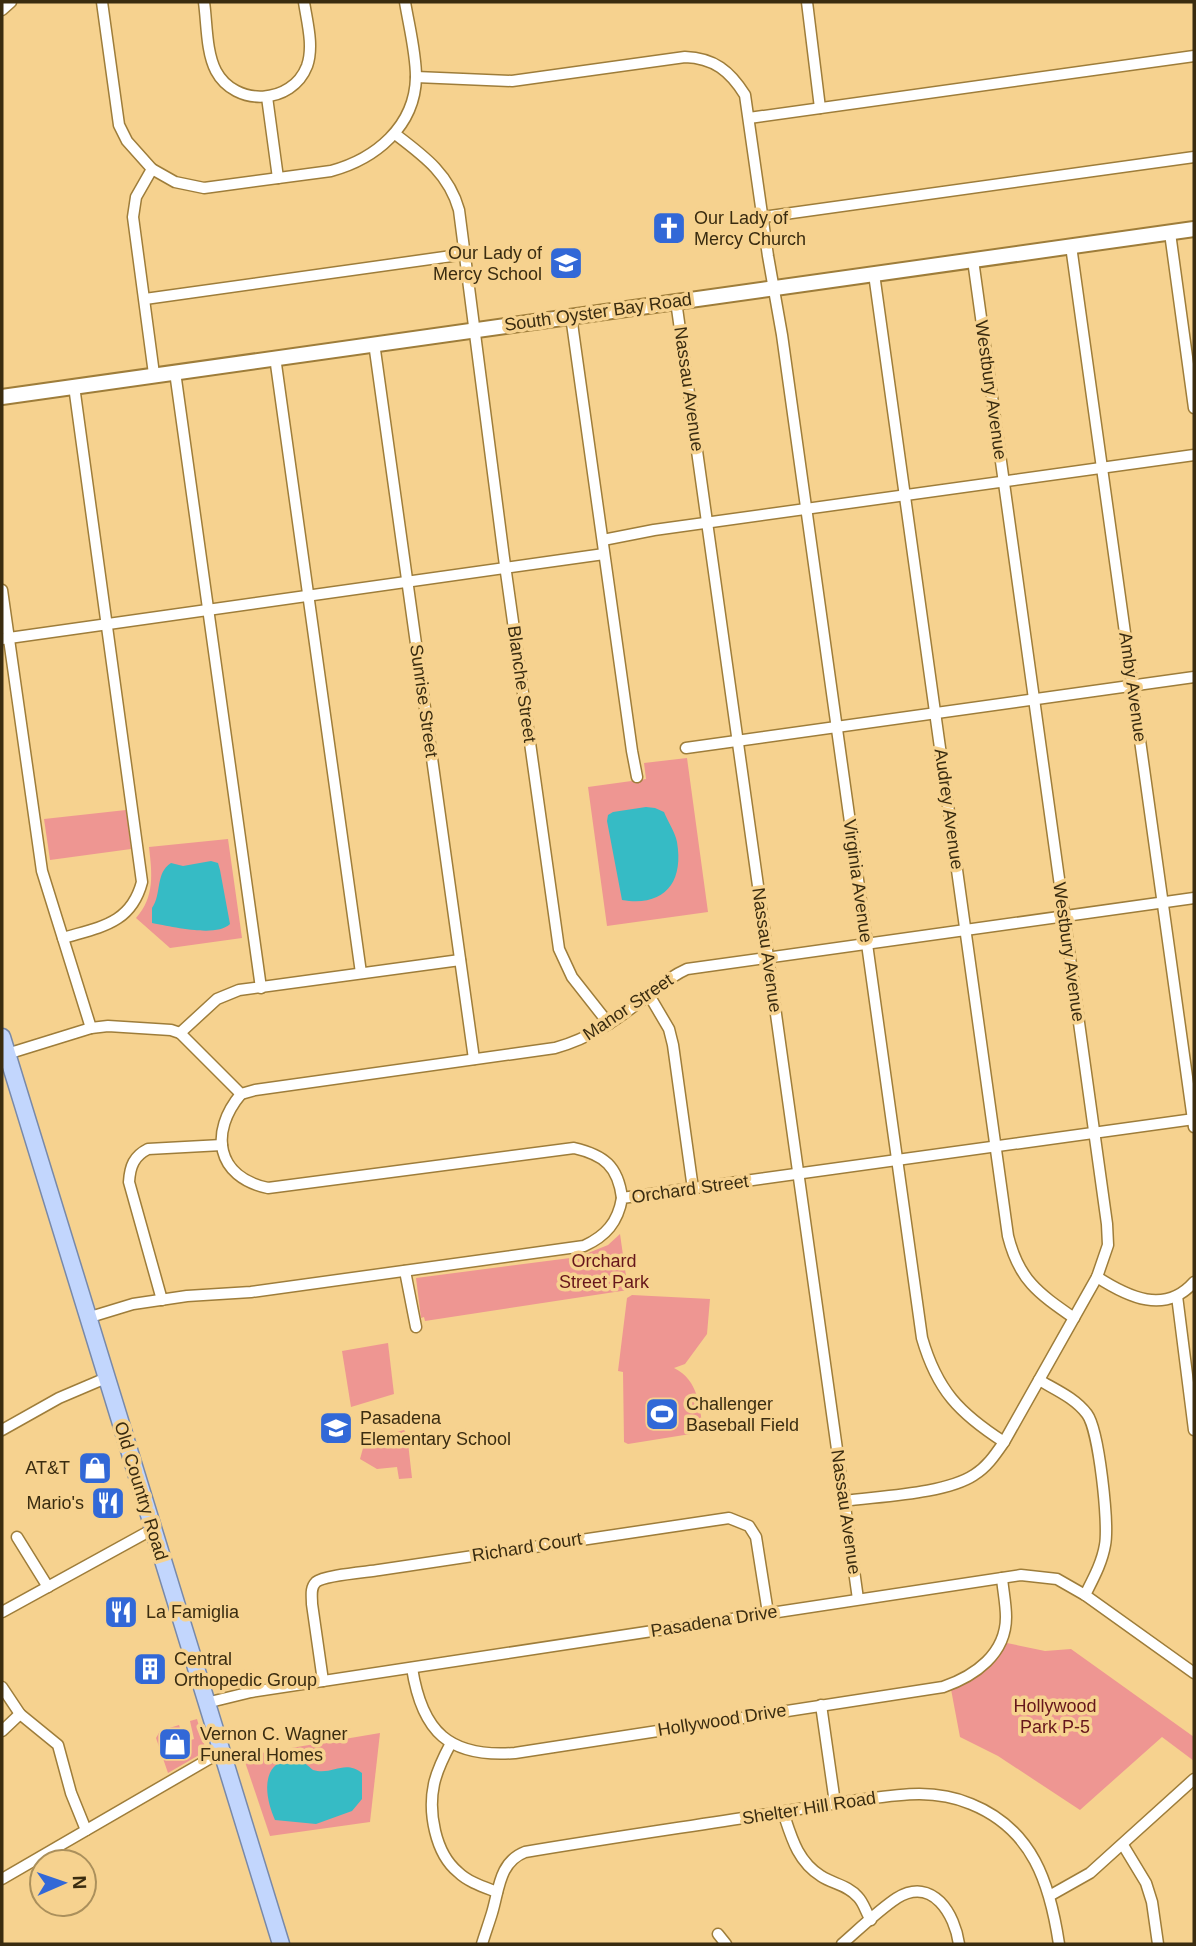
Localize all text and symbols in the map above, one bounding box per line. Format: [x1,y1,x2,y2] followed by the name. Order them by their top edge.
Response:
[694,208,806,249] place label: Our Lady of Mercy Church
[650,209,688,247] church icon: Our Lady of Mercy Church
[433,243,543,284] place label: Our Lady of Mercy School
[547,244,585,282] school or university icon: Our Lady of Mercy School
[503,289,693,335] street label: South Oyster Bay Road
[971,319,1011,461] street label: Westbury Avenue
[670,325,708,453] street label: Nassau Avenue
[504,624,540,744] street label: Blanche Street
[1115,631,1151,743] street label: Amby Avenue
[406,643,442,759] street label: Sunrise Street
[931,747,967,871] street label: Audrey Avenue
[839,818,877,944] street label: Virginia Avenue
[1049,881,1089,1023] street label: Westbury Avenue
[748,886,786,1014] street label: Nassau Avenue
[579,970,677,1044] street label: Manor Street
[630,1171,750,1207] street label: Orchard Street
[559,1251,650,1292] park label: Orchard Street Park
[686,1394,799,1435] place label: Challenger Baseball Field
[643,1395,681,1433] sports icon: Challenger Baseball Field
[360,1408,511,1449] place label: Pasadena Elementary School
[317,1409,355,1447] school or university icon: Pasadena Elementary School
[110,1419,172,1563] street label: Old Country Road
[827,1448,865,1576] street label: Nassau Avenue
[76,1449,114,1487] shop icon: AT&T
[25,1458,70,1478] place label: AT&T
[89,1484,127,1522] restaurant icon: Mario's
[27,1493,84,1513] place label: Mario's
[471,1528,583,1566] street label: Richard Court
[102,1593,140,1631] restaurant icon: La Famiglia
[649,1601,779,1641] street label: Pasadena Drive
[146,1602,240,1622] place label: La Famiglia
[174,1649,317,1690] place label: Central Orthopedic Group
[131,1650,169,1688] building icon: Central Orthopedic Group
[1013,1696,1097,1737] park label: Hollywood Park P-5
[656,1700,788,1740] street label: Hollywood Drive
[200,1724,347,1765] place label: Vernon C. Wagner Funeral Homes
[156,1725,194,1763] shop icon: Vernon C. Wagner Funeral Homes
[741,1788,877,1828] street label: Shelter Hill Road
[28,1848,98,1918] north arrow
[69,1875,90,1890] text: N

